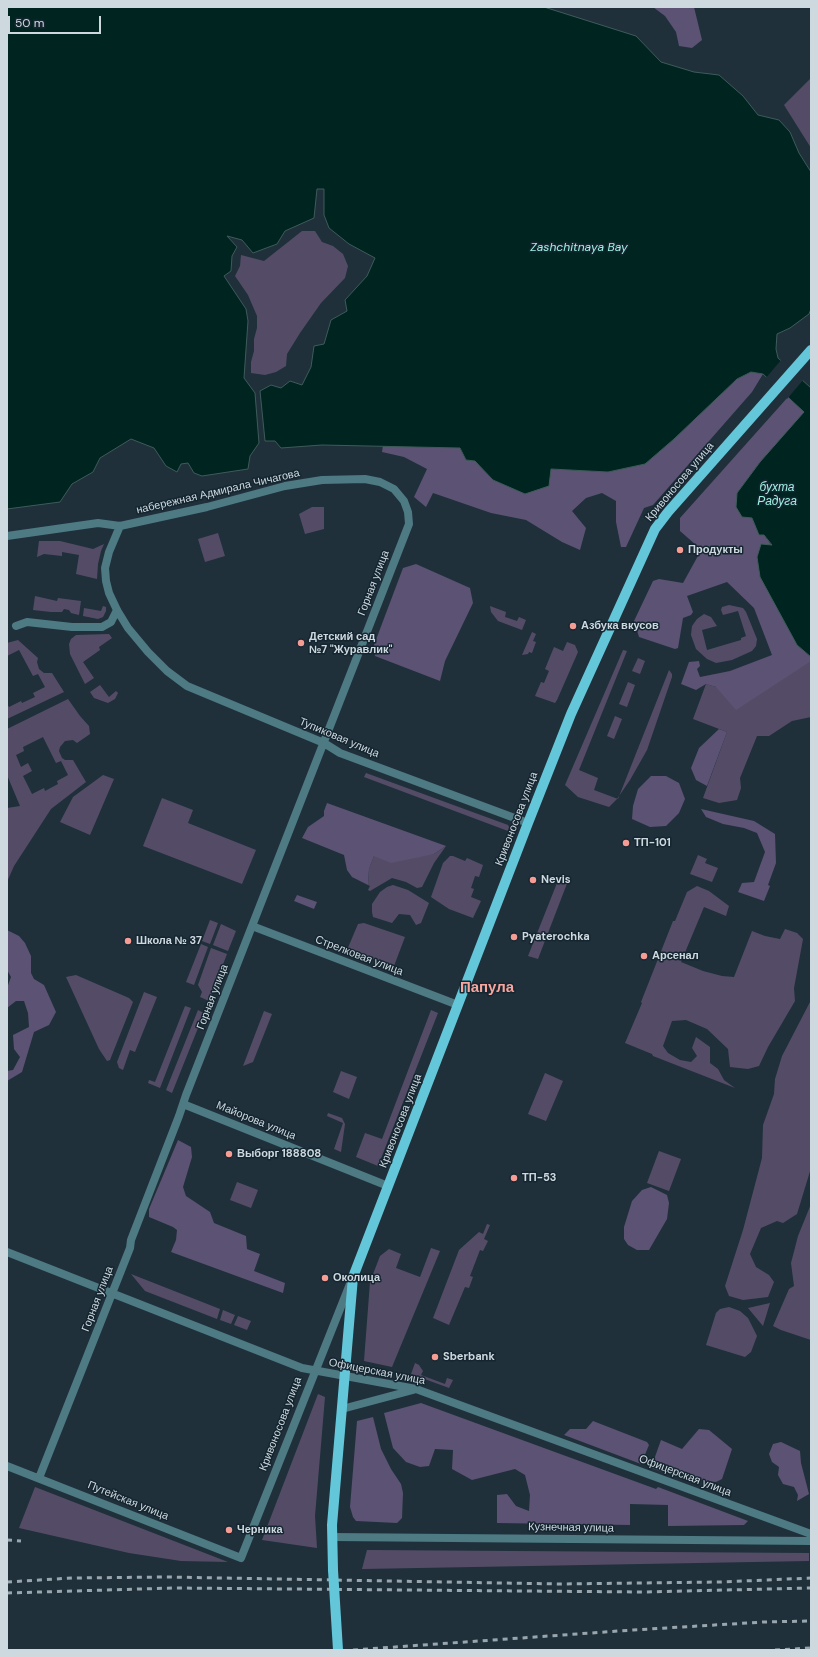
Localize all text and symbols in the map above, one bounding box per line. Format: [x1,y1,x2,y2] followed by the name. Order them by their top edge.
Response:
[10,8,103,34] scale bar
[15,15,44,31] text: 50 m
[530,241,628,255] water label: Zashchitnaya Bay
[643,440,717,524] street label: Кривоносова улица
[135,467,301,517] street label: набережная Адмирала Чичагова
[757,481,797,509] water label: бухта Радуга
[688,543,743,557] place label: Продукты
[675,545,685,555] marker: Продукты
[356,549,392,617] street label: Горная улица
[581,619,659,633] place label: Азбука вкусов
[568,621,578,631] marker: Азбука вкусов
[309,630,392,656] place label: Детский сад №7 "Журавлик"
[296,638,306,648] marker: Детский сад №7 "Журавлик"
[297,715,381,761] street label: Тупиковая улица
[493,770,541,868] street label: Кривоносова улица
[634,836,671,850] place label: ТП-101
[621,838,631,848] marker: ТП-101
[541,873,571,887] place label: Nevis
[528,875,538,885] marker: Nevis
[522,930,590,944] place label: Pyaterochka
[509,932,519,942] marker: Pyaterochka
[313,933,405,979] street label: Стрелковая улица
[136,934,202,948] place label: Школа № 37
[123,936,133,946] marker: Школа № 37
[652,949,699,963] place label: Арсенал
[639,951,649,961] marker: Арсенал
[195,963,231,1031] street label: Горная улица
[460,979,514,997] district label: Папула
[377,1072,425,1170] street label: Кривоносова улица
[214,1099,298,1143] street label: Майорова улица
[237,1147,321,1161] place label: Выборг 188808
[224,1149,234,1159] marker: Выборг 188808
[522,1171,556,1185] place label: ТП-53
[509,1173,519,1183] marker: ТП-53
[80,1265,116,1333] street label: Горная улица
[333,1271,380,1285] place label: Околица
[320,1273,330,1283] marker: Околица
[443,1350,495,1364] place label: Sberbank
[430,1352,440,1362] marker: Sberbank
[328,1356,426,1388] street label: Офицерская улица
[257,1375,305,1473] street label: Кривоносова улица
[637,1452,733,1500] street label: Офицерская улица
[85,1479,171,1523] street label: Путейская улица
[528,1521,614,1535] street label: Кузнечная улица
[237,1523,283,1537] place label: Черника
[224,1525,234,1535] marker: Черника

